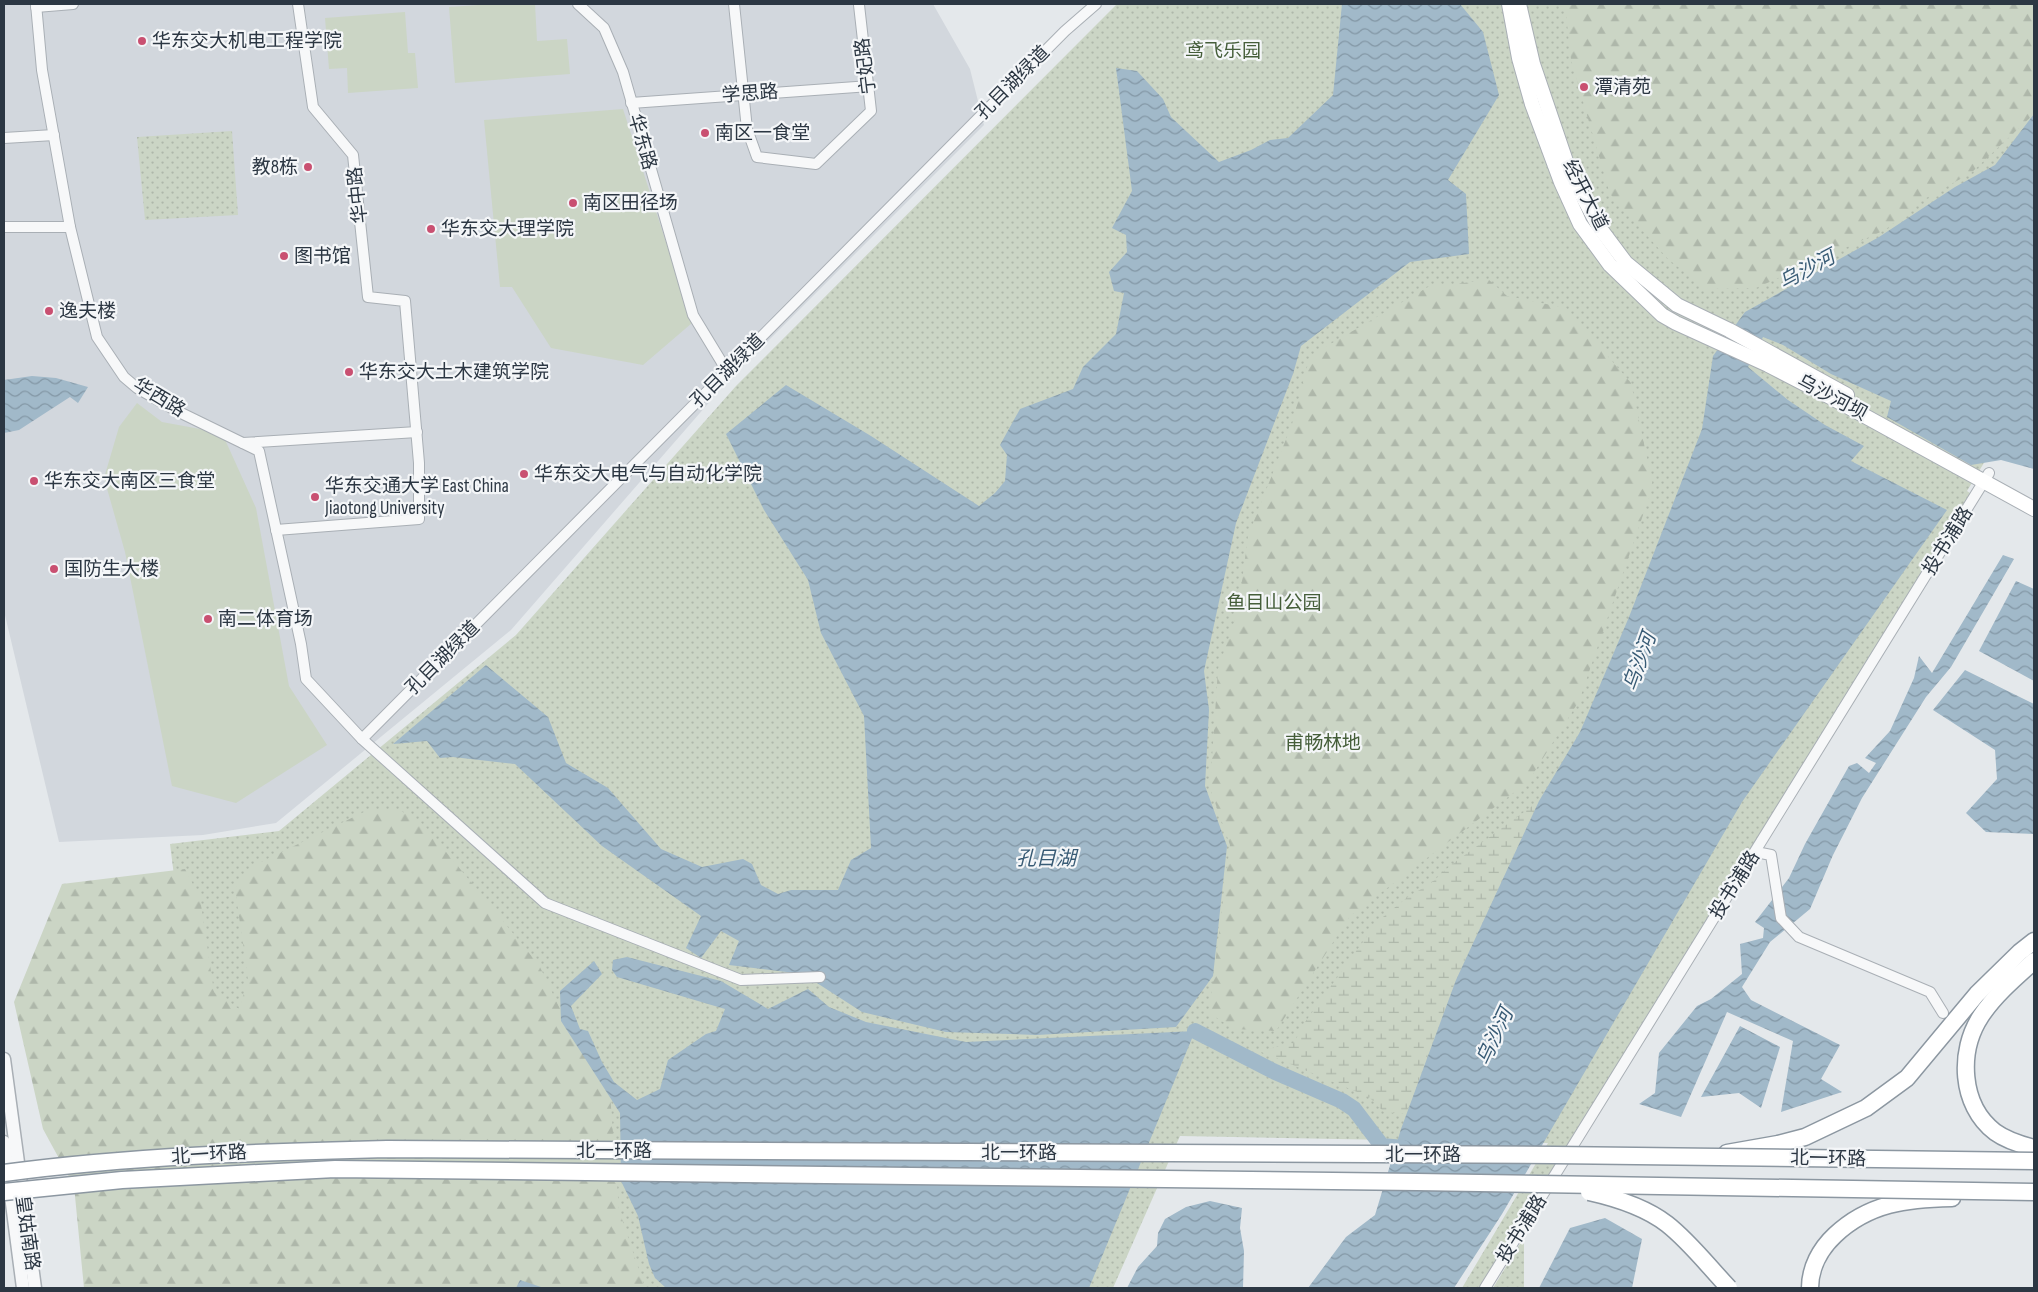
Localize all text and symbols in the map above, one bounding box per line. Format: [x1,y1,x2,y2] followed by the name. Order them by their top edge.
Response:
[152,30,342,53] place label: 华东交大机电工程学院
[136,35,148,47] marker: 华东交大机电工程学院
[851,36,881,96] street label: 宁妃路
[1185,40,1261,63] park label: 鸢飞乐园
[971,41,1055,125] street label: 孔目湖绿道
[1594,76,1651,99] place label: 潭清苑
[721,81,779,107] street label: 学思路
[1578,81,1590,93] marker: 潭清苑
[623,111,661,173] street label: 华东路
[715,122,810,145] place label: 南区一食堂
[699,127,711,139] marker: 南区一食堂
[252,156,298,179] place label: 教8栋
[1557,156,1613,234] street label: 经开大道
[302,161,314,173] marker: 教8栋
[344,165,372,225] street label: 华中路
[583,192,678,215] place label: 南区田径场
[567,197,579,209] marker: 南区田径场
[441,218,574,241] place label: 华东交大理学院
[425,223,437,235] marker: 华东交大理学院
[1775,243,1843,295] water label: 乌沙河
[294,245,351,268] place label: 图书馆
[278,250,290,262] marker: 图书馆
[59,300,116,323] place label: 逸夫楼
[43,305,55,317] marker: 逸夫楼
[686,329,770,413] street label: 孔目湖绿道
[359,361,549,384] place label: 华东交大土木建筑学院
[343,366,355,378] marker: 华东交大土木建筑学院
[1793,370,1871,426] street label: 乌沙河坝
[129,373,189,423] street label: 华西路
[534,463,762,486] place label: 华东交大电气与自动化学院
[518,468,530,480] marker: 华东交大电气与自动化学院
[44,470,215,493] place label: 华东交大南区三食堂
[28,475,40,487] marker: 华东交大南区三食堂
[324,475,509,520] place label: 华东交通大学 East China Jiaotong University
[309,491,321,503] marker: 华东交通大学 East China Jiaotong University
[1918,503,1978,579] street label: 投书浦路
[64,558,159,581] place label: 国防生大楼
[48,563,60,575] marker: 国防生大楼
[1226,592,1322,615] park label: 鱼目山公园
[218,608,313,631] place label: 南二体育场
[202,613,214,625] marker: 南二体育场
[401,616,485,700] street label: 孔目湖绿道
[1618,626,1663,694] water label: 乌沙河
[1285,732,1361,755] park label: 甫畅林地
[1016,847,1079,871] water label: 孔目湖
[1705,847,1765,923] street label: 投书浦路
[1471,1001,1520,1069] water label: 乌沙河
[576,1140,652,1163] street label: 北一环路
[170,1141,248,1169] street label: 北一环路
[981,1142,1057,1165] street label: 北一环路
[1385,1144,1461,1167] street label: 北一环路
[1790,1147,1866,1171] street label: 北一环路
[1492,1191,1552,1267] street label: 投书浦路
[10,1194,44,1272] street label: 皇姑南路

